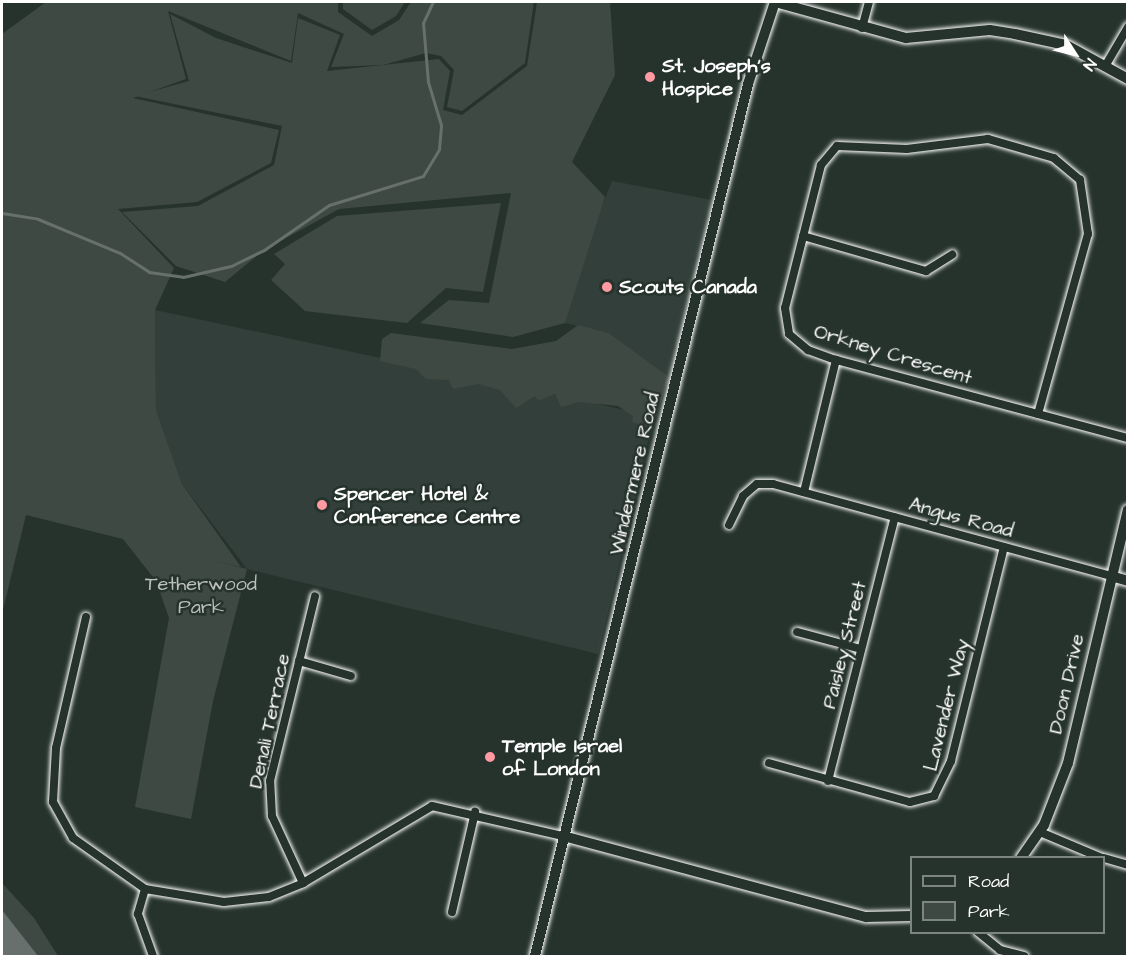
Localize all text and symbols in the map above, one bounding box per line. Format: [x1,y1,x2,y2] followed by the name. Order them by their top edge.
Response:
[1045,24,1105,84] north arrow
[662,54,771,101] place label: St. Joseph's Hospice
[1078,54,1101,75] text: N
[643,70,657,84] marker: St. Joseph's Hospice
[619,275,757,299] place label: Scouts Canada
[600,280,614,294] marker: Scouts Canada
[811,320,975,390] street label: Orkney Crescent
[605,390,665,558] street label: Windermere Road
[334,482,520,529] place label: Spencer Hotel & Conference Centre
[906,493,1016,543] street label: Angus Road
[315,498,329,512] marker: Spencer Hotel & Conference Centre
[145,573,257,620] park label: Tetherwood Park
[818,579,872,711] street label: Paisley Street
[1044,632,1090,736] street label: Doon Drive
[919,636,975,774] street label: Lavender Way
[244,651,296,791] street label: Denali Terrace
[502,734,622,781] place label: Temple Israel of London
[483,750,497,764] marker: Temple Israel of London
[910,856,1105,934] legend
[968,869,1009,894] text: Road
[968,899,1010,924] text: Park

